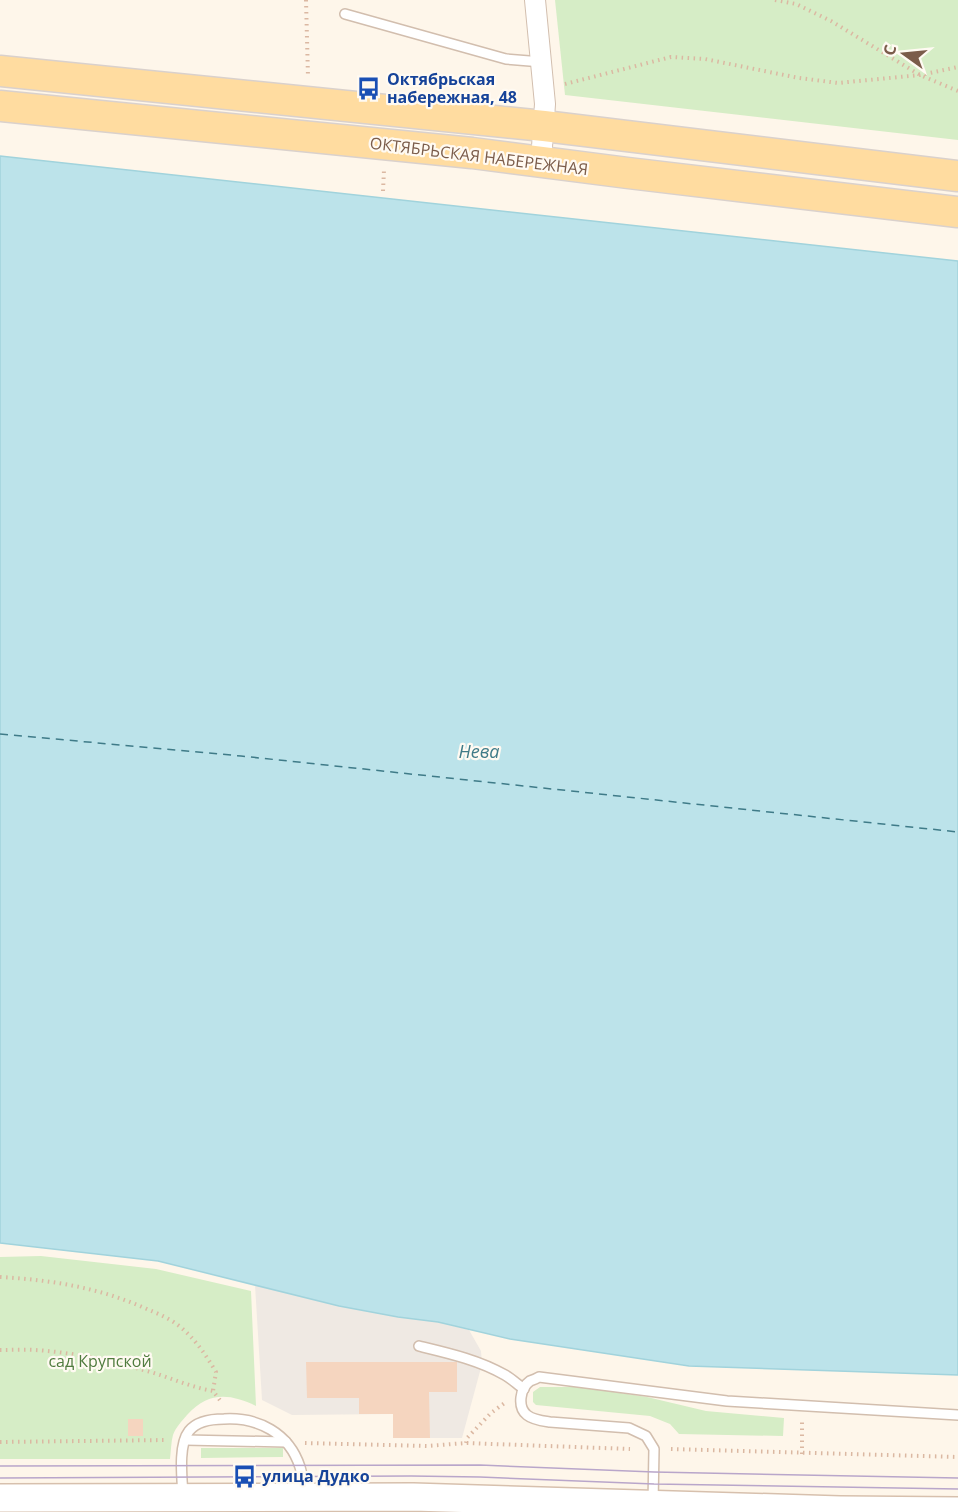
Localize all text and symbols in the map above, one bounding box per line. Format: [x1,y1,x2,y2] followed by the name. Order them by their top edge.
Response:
[874,24,934,84] north arrow
[878,42,901,58] text: С
[387,68,517,108] place label: Октябрьская набережная, 48
[356,75,382,101] bus stop icon: Октябрьская набережная, 48
[369,132,589,180] street label: ОКТЯБРЬСКАЯ НАБЕРЕЖНАЯ
[458,739,500,763] water label: Нева
[48,1350,152,1372] park label: сад Крупской
[231,1463,257,1489] bus stop icon: улица Дудко
[262,1465,370,1487] place label: улица Дудко

